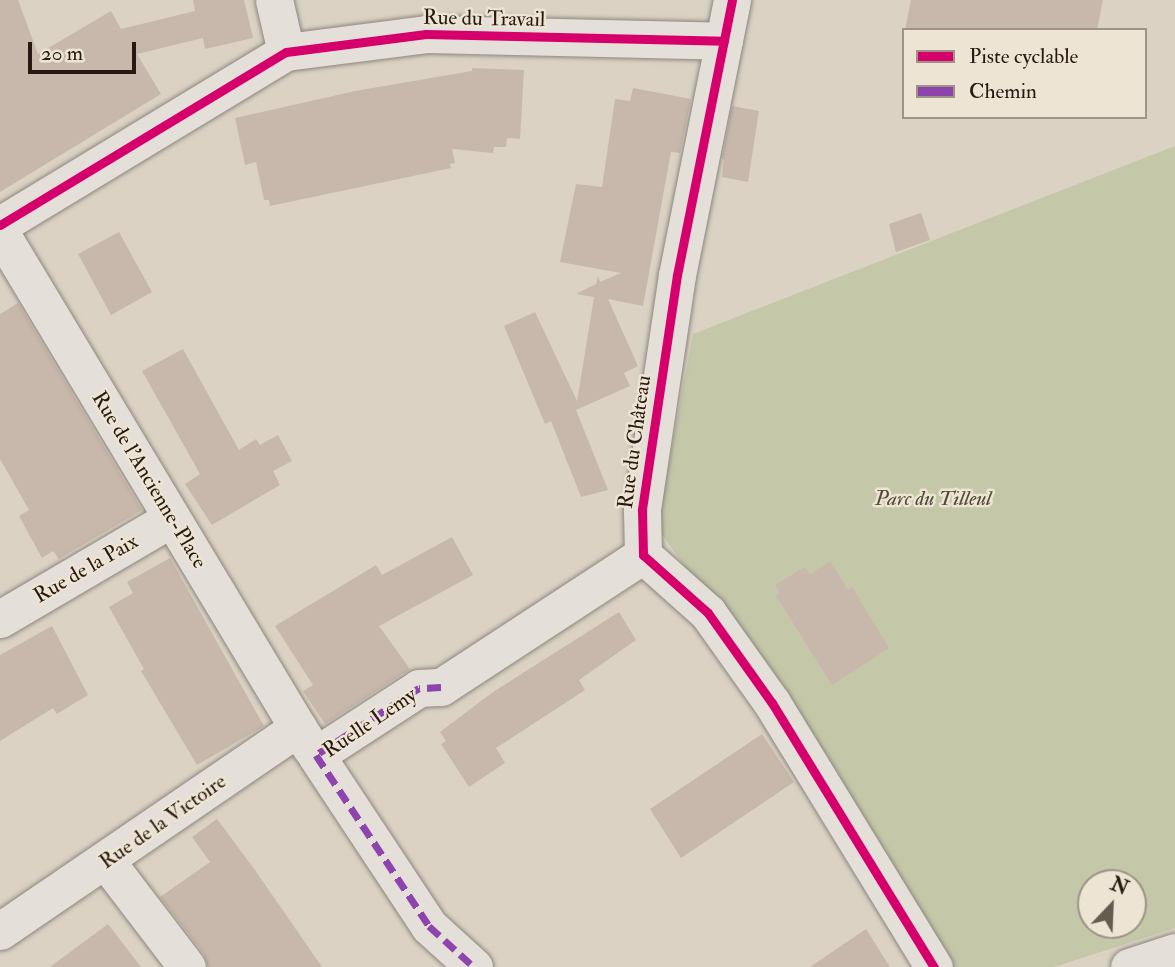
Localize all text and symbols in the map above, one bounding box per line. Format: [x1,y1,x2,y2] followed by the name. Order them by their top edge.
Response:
[423,5,545,33] street label: Rue du Travail
[32,28,140,72] scale bar
[902,28,1147,119] legend
[41,40,83,67] text: 20 m
[969,43,1078,70] text: Piste cyclable
[969,78,1037,105] text: Chemin
[613,374,657,510] street label: Rue du Château
[86,387,212,573] street label: Rue de l'Ancienne-Place
[875,486,991,512] park label: Parc du Tilleul
[29,529,143,609] street label: Rue de la Paix
[318,682,422,764] street label: Ruelle Lemy
[95,769,231,875] street label: Rue de la Victoire
[1077,869,1147,939] north arrow
[1107,872,1132,901] text: N

